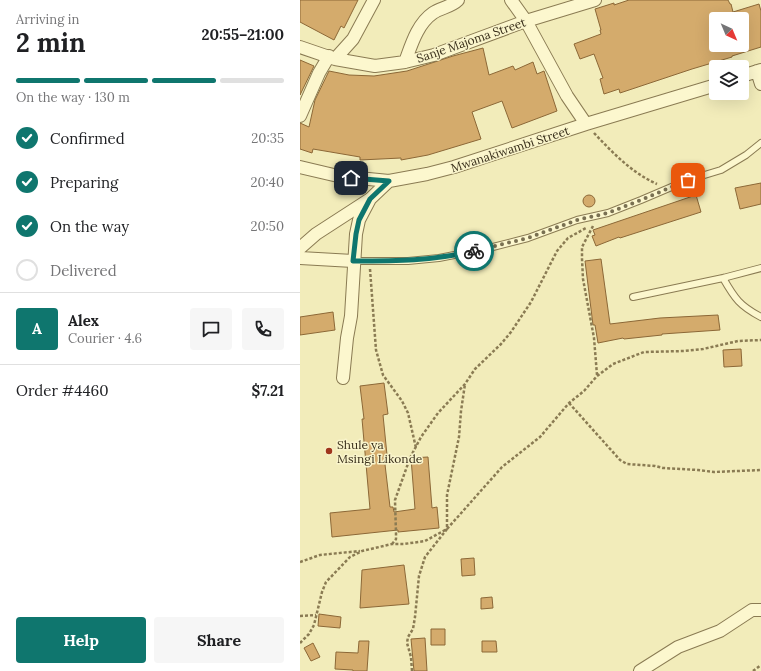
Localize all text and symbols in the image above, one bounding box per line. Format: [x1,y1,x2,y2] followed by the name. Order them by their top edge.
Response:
[16,11,79,28] text: Arriving in
[709,12,749,52] north arrow
[709,12,749,100] map controls
[414,14,528,66] street label: Sanje Majoma Street
[202,25,284,44] text: 20:55–21:00
[16,26,86,59] text: 2 min
[709,60,749,100] button: layers
[16,89,130,106] text: On the way · 130 m
[449,123,572,175] street label: Mwanakiwambi Street
[16,127,38,149] icon: check
[50,129,125,148] text: Confirmed
[251,130,284,147] text: 20:35
[334,161,368,195] pin
[671,163,705,197] pin
[340,167,362,189] icon: home
[677,169,699,191] icon: bag
[16,171,38,193] icon: check
[50,173,118,192] text: Preparing
[251,174,284,191] text: 20:40
[16,215,38,237] icon: check
[50,217,129,236] text: On the way
[251,218,284,235] text: 20:50
[454,231,494,271] courier
[463,240,485,262] icon: bike
[50,261,117,280] text: Delivered
[190,308,232,350] button: chat
[242,308,284,350] button: phone
[68,311,99,330] text: Alex
[32,319,42,338] text: A
[68,330,142,347] text: Courier · 4.6
[16,381,109,400] text: Order #4460
[252,381,284,400] text: $7.21
[337,437,423,466] place label: Shule ya Msingi Likonde
[324,446,334,456] marker: Shule ya Msingi Likonde
[16,617,146,663] button: Help
[154,617,284,663] button: Share

